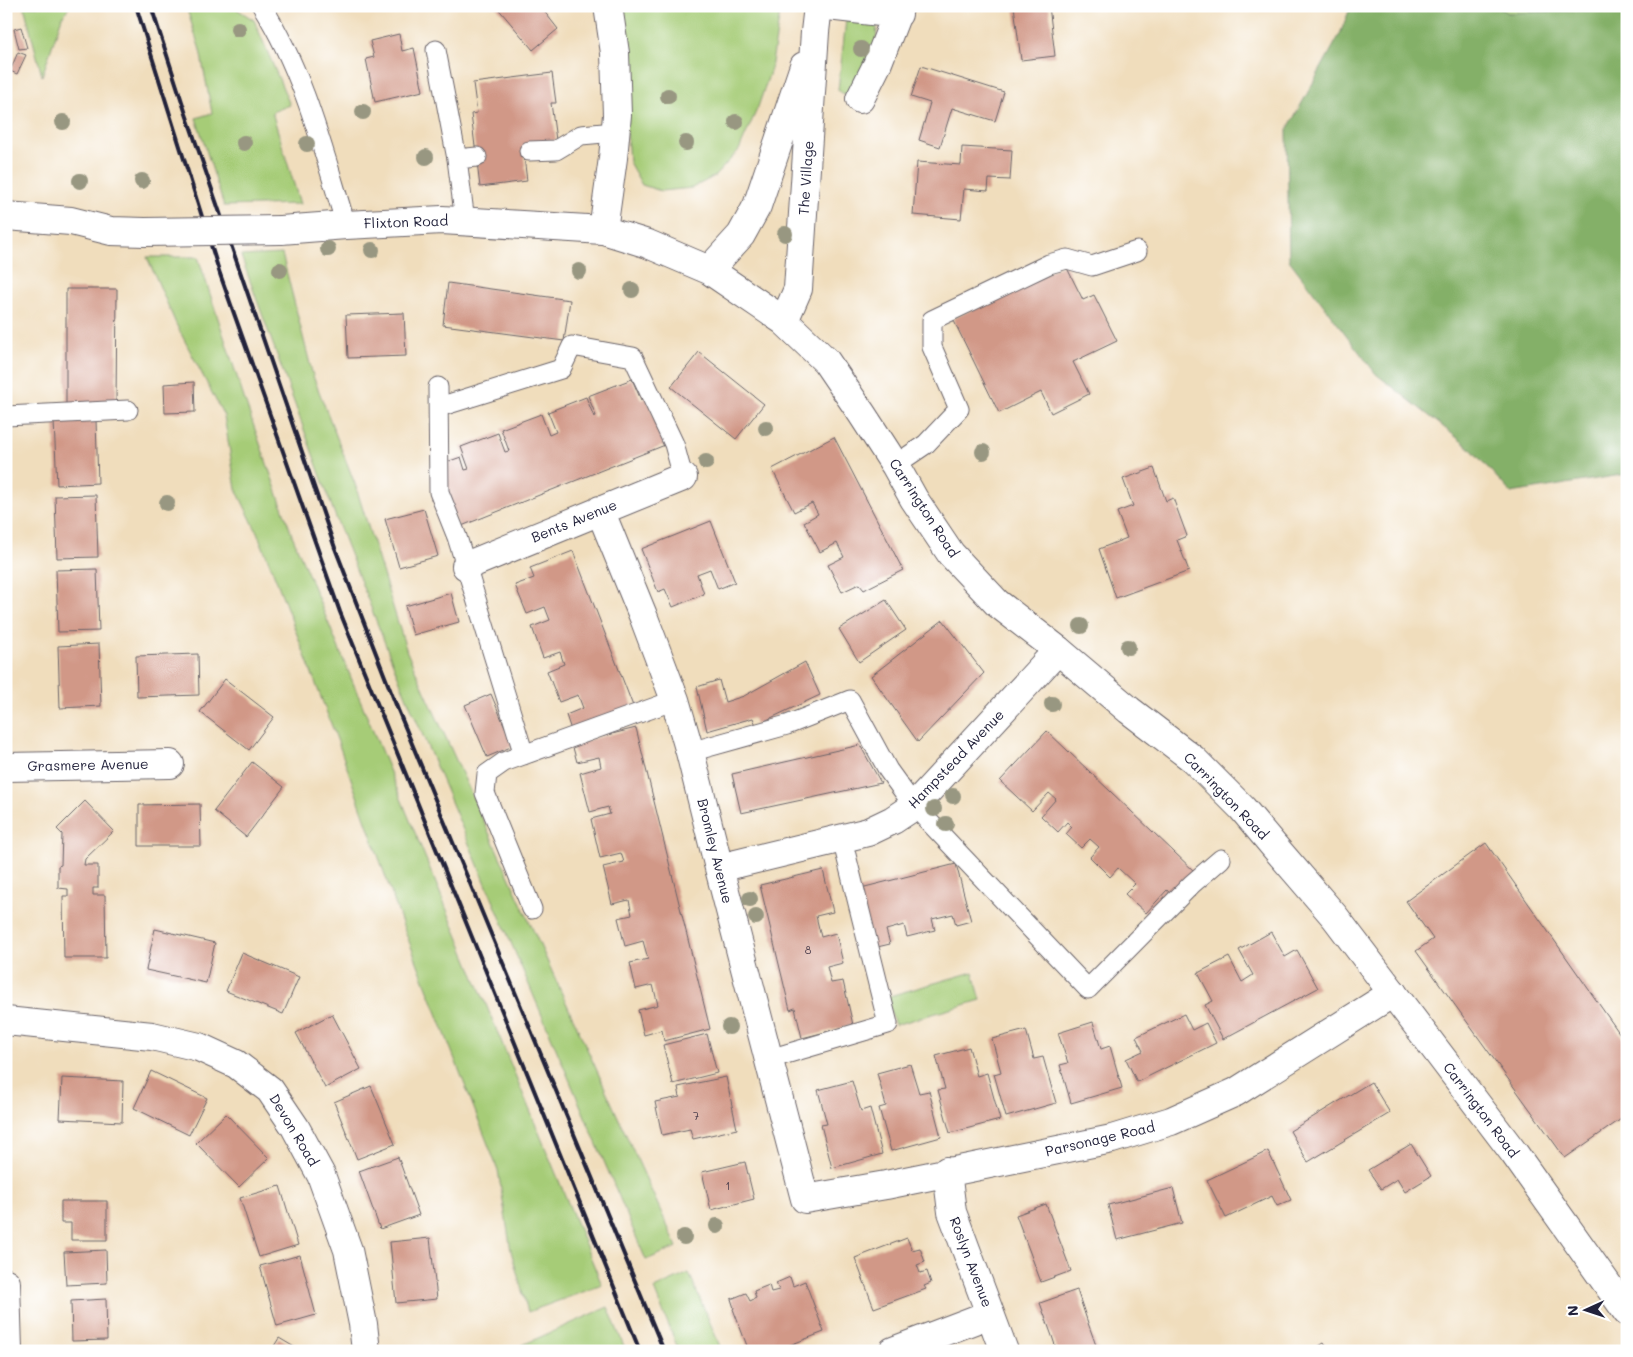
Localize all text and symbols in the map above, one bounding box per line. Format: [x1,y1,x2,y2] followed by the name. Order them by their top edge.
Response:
[793,140,818,216] street label: The Village
[364,211,449,232] street label: Flixton Road
[885,455,964,561] street label: Carrington Road
[528,495,620,546] street label: Bents Avenue
[903,705,1008,812] street label: Hampstead Avenue
[1180,748,1273,844] street label: Carrington Road
[27,754,149,775] street label: Grasmere Avenue
[693,796,738,905] street label: Bromley Avenue
[805,942,812,957] house number: 8
[1439,1058,1524,1161] street label: Carrington Road
[265,1090,324,1169] street label: Devon Road
[693,1108,699,1123] house number: 7
[1043,1117,1157,1160] street label: Parsonage Road
[726,1178,730,1193] house number: 1
[945,1214,997,1310] street label: Roslyn Avenue
[1560,1284,1610,1334] north arrow
[1563,1305,1582,1317] text: N

